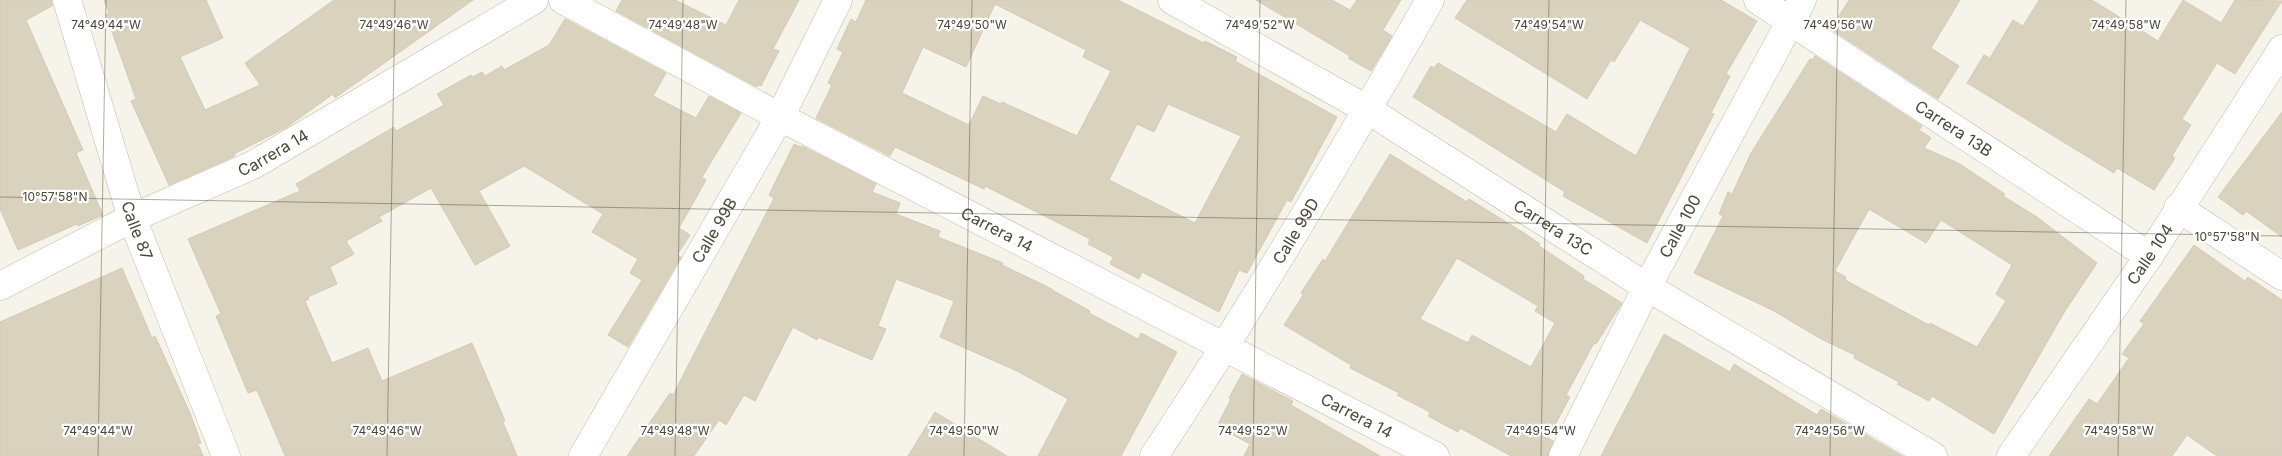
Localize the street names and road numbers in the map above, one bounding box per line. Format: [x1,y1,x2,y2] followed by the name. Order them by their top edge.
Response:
[1911,96,1996,161] street label: Carrera 13B
[235,125,312,180] street label: Carrera 14
[1655,191,1705,261] street label: Calle 100
[687,194,741,267] street label: Calle 99B
[1268,194,1323,268] street label: Calle 99D
[1510,195,1596,260] street label: Carrera 13C
[118,199,158,263] street label: Calle 87
[958,202,1037,256] street label: Carrera 14
[2122,220,2177,289] street label: Calle 104
[1317,389,1396,442] street label: Carrera 14

